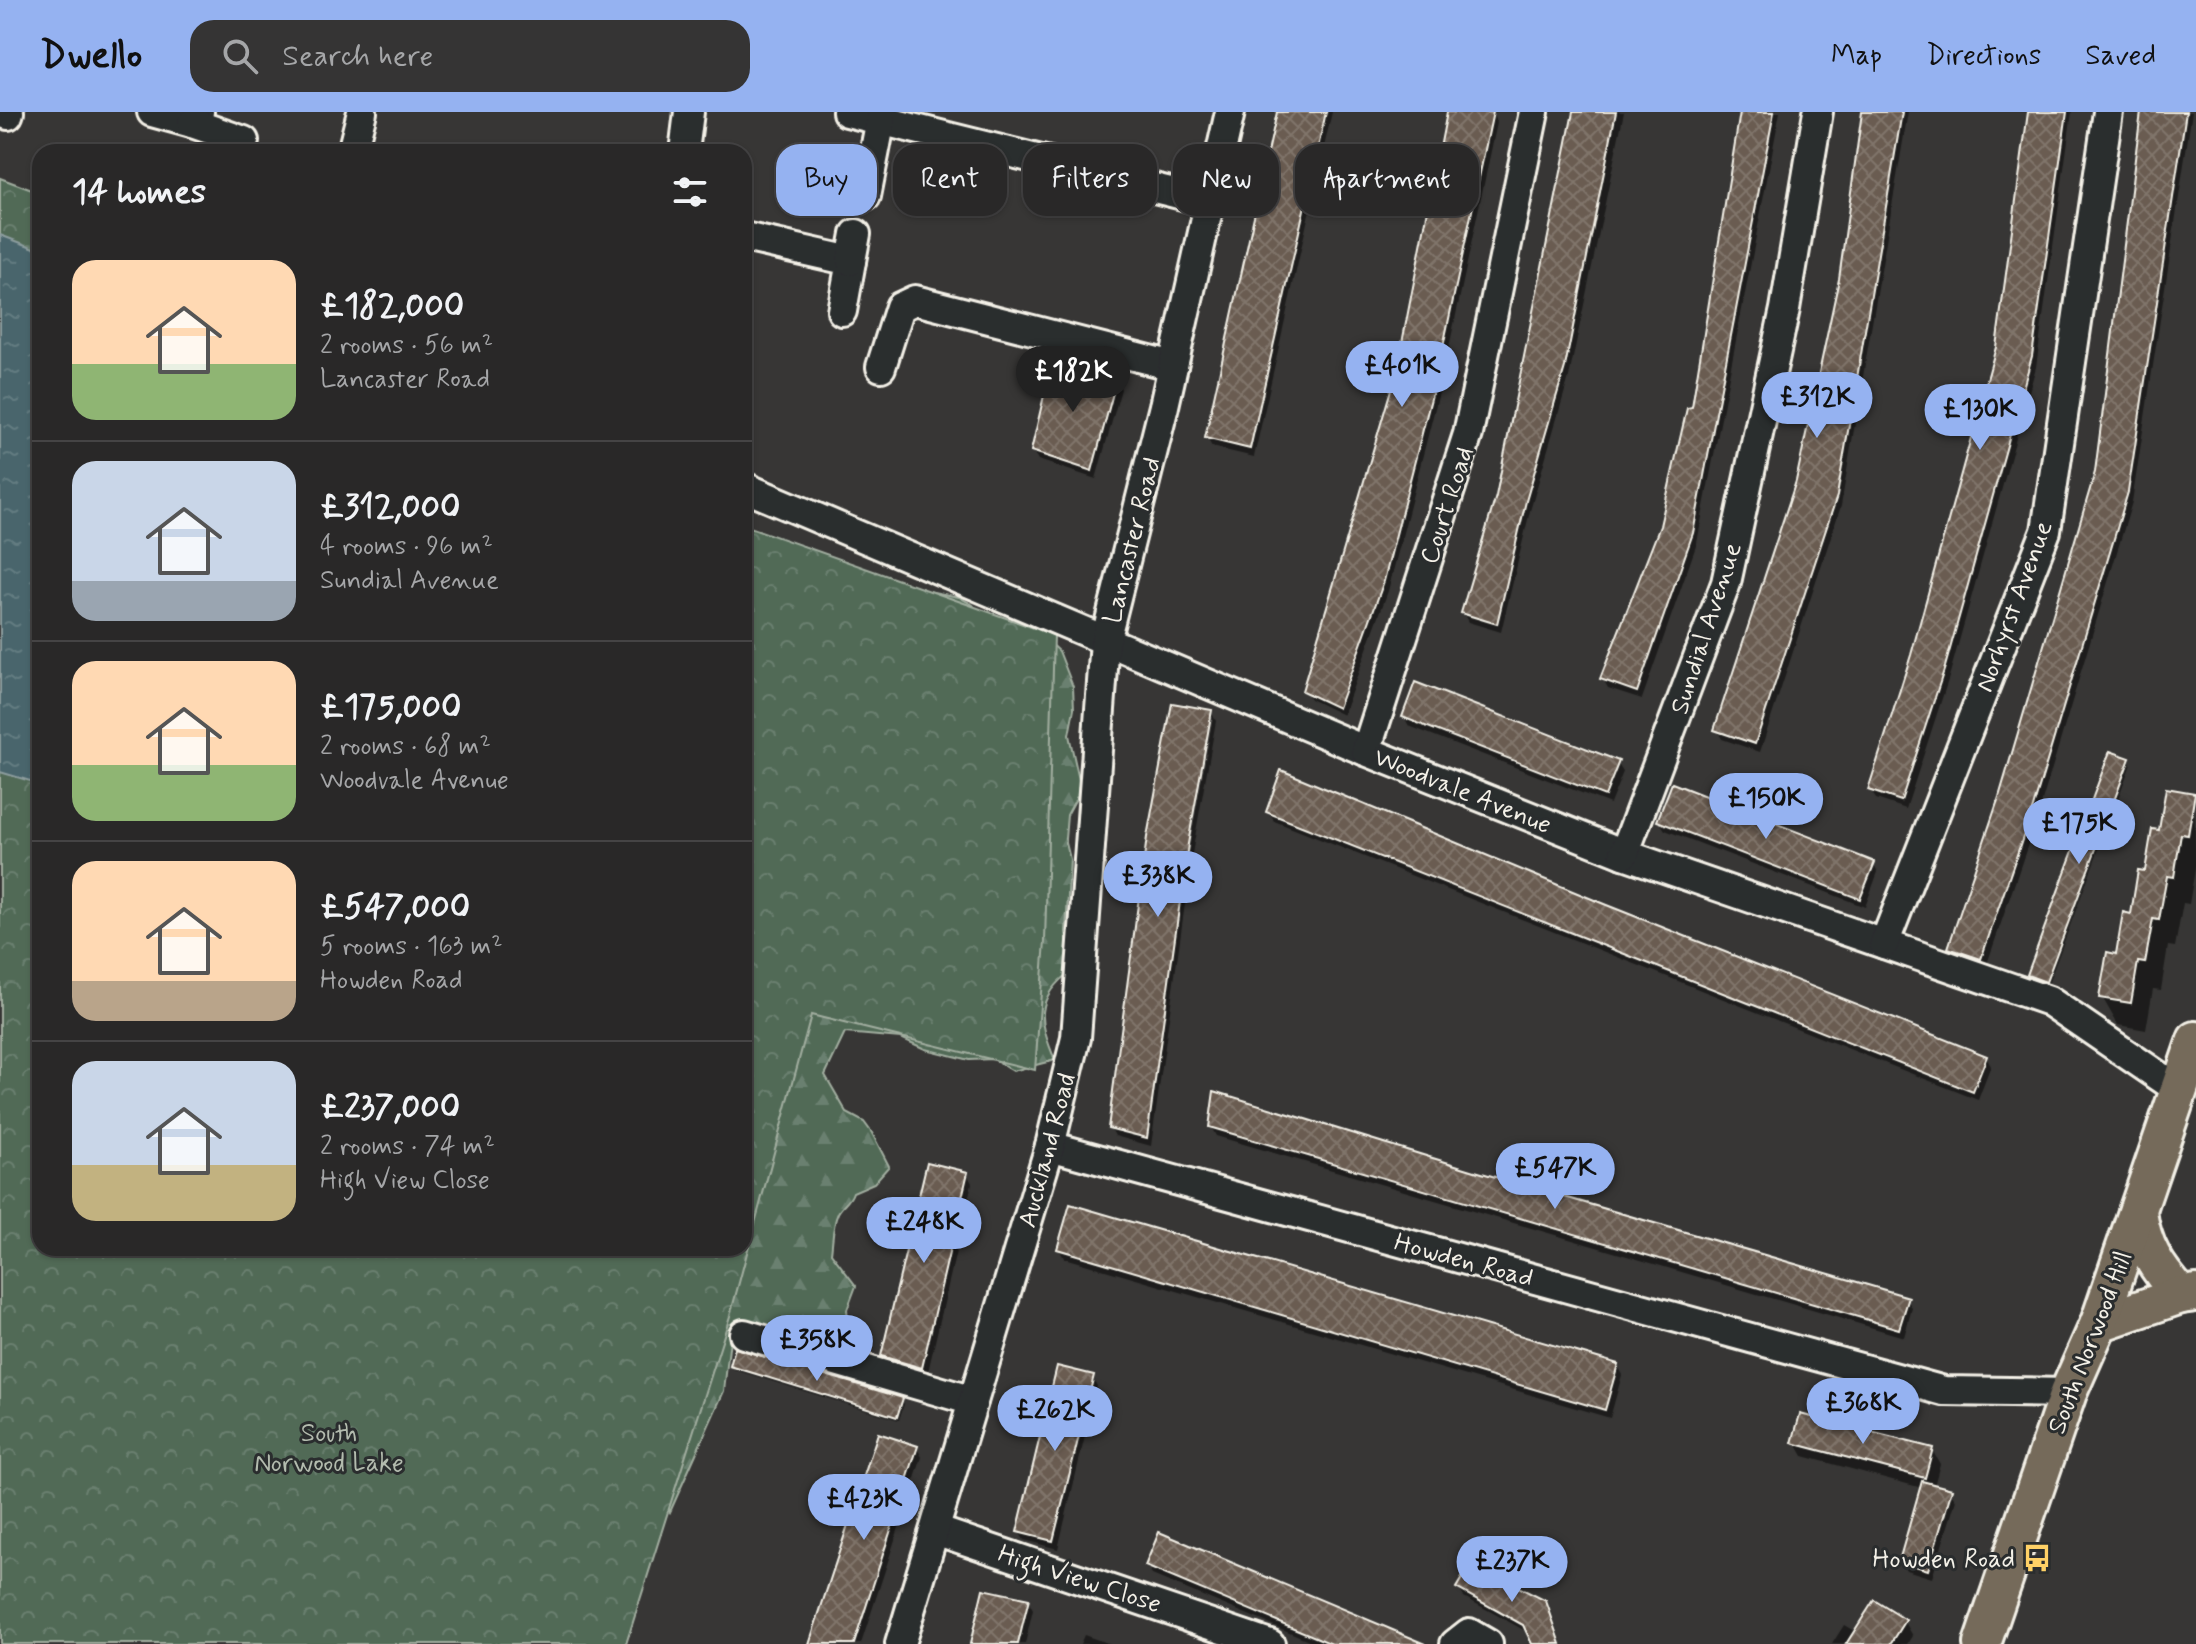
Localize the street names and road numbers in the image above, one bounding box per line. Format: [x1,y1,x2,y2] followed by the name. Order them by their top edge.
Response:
[1413,443,1483,569] street label: Court Road
[1096,454,1170,627] street label: Lancaster Road
[1968,516,2062,697] street label: Norhyrst Avenue
[1663,538,1751,719] street label: Sundial Avenue
[1368,741,1556,843] street label: Woodvale Avenue
[1011,1069,1085,1232] street label: Auckland Road
[1390,1226,1537,1296] street label: Howden Road
[2040,1246,2141,1439] street label: South Norwood Hill
[992,1537,1165,1625] street label: High View Close

